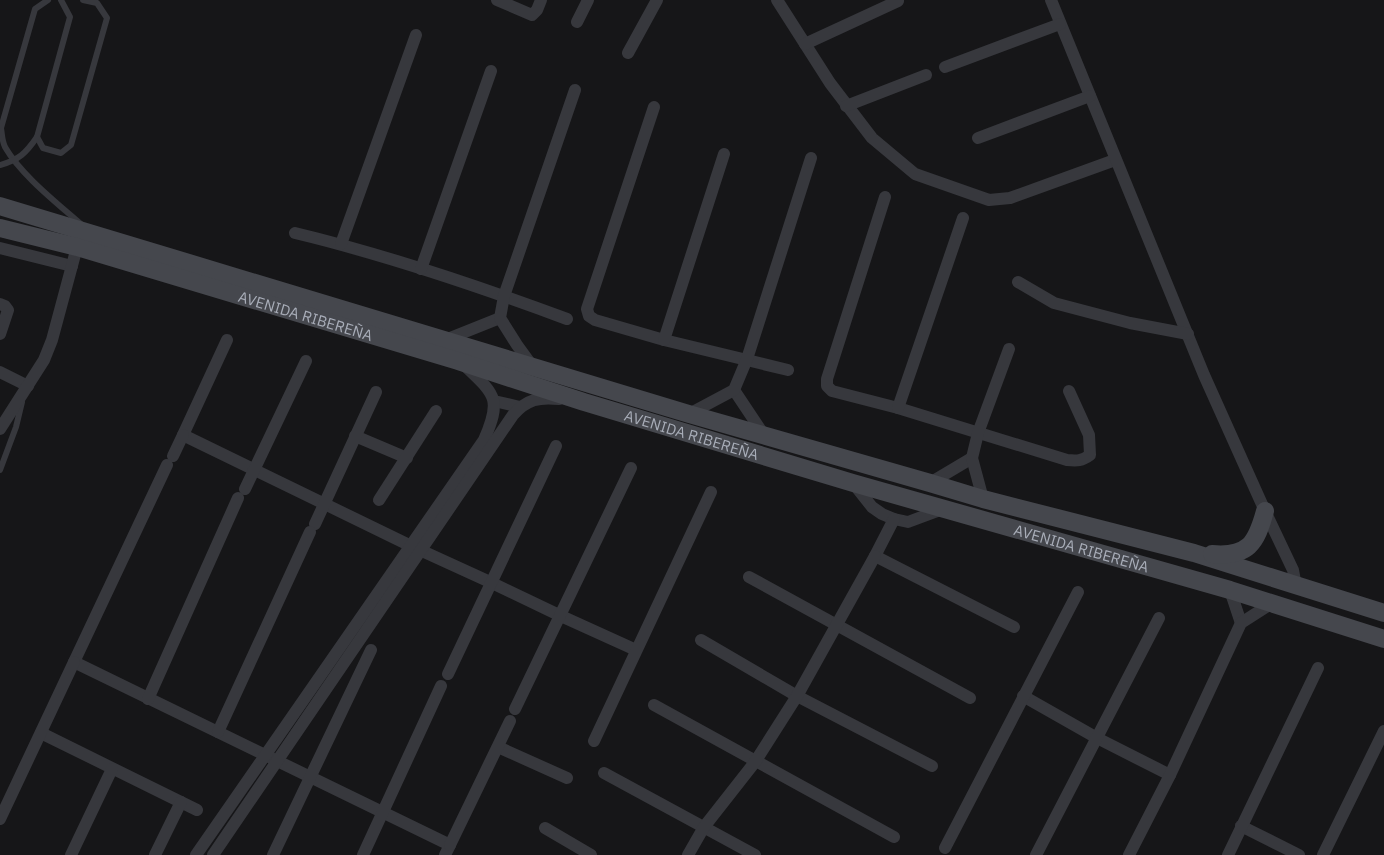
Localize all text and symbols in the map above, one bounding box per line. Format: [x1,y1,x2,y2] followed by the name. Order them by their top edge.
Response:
[236,286,376,345] street label: AVENIDA RIBEREÑA
[622,405,762,464] street label: AVENIDA RIBEREÑA
[1012,520,1152,576] street label: AVENIDA RIBEREÑA

